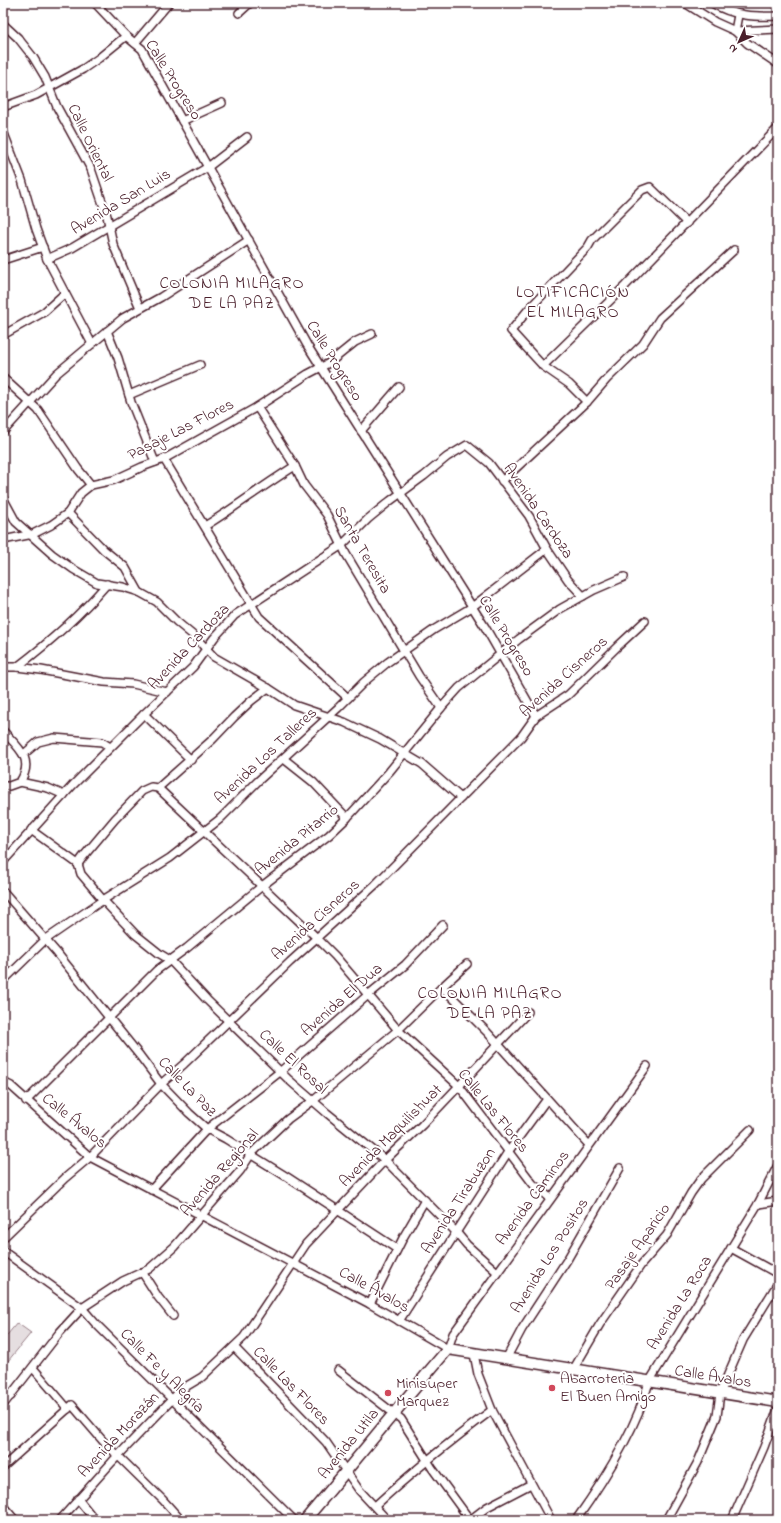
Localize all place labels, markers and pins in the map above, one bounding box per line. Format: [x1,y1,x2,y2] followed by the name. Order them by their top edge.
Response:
[560,1367,656,1409] place label: Abarroteria El Buen Amigo
[396,1372,457,1414] place label: Minisuper Marquez
[547,1383,557,1393] marker: Abarroteria El Buen Amigo
[383,1388,393,1398] marker: Minisuper Marquez

